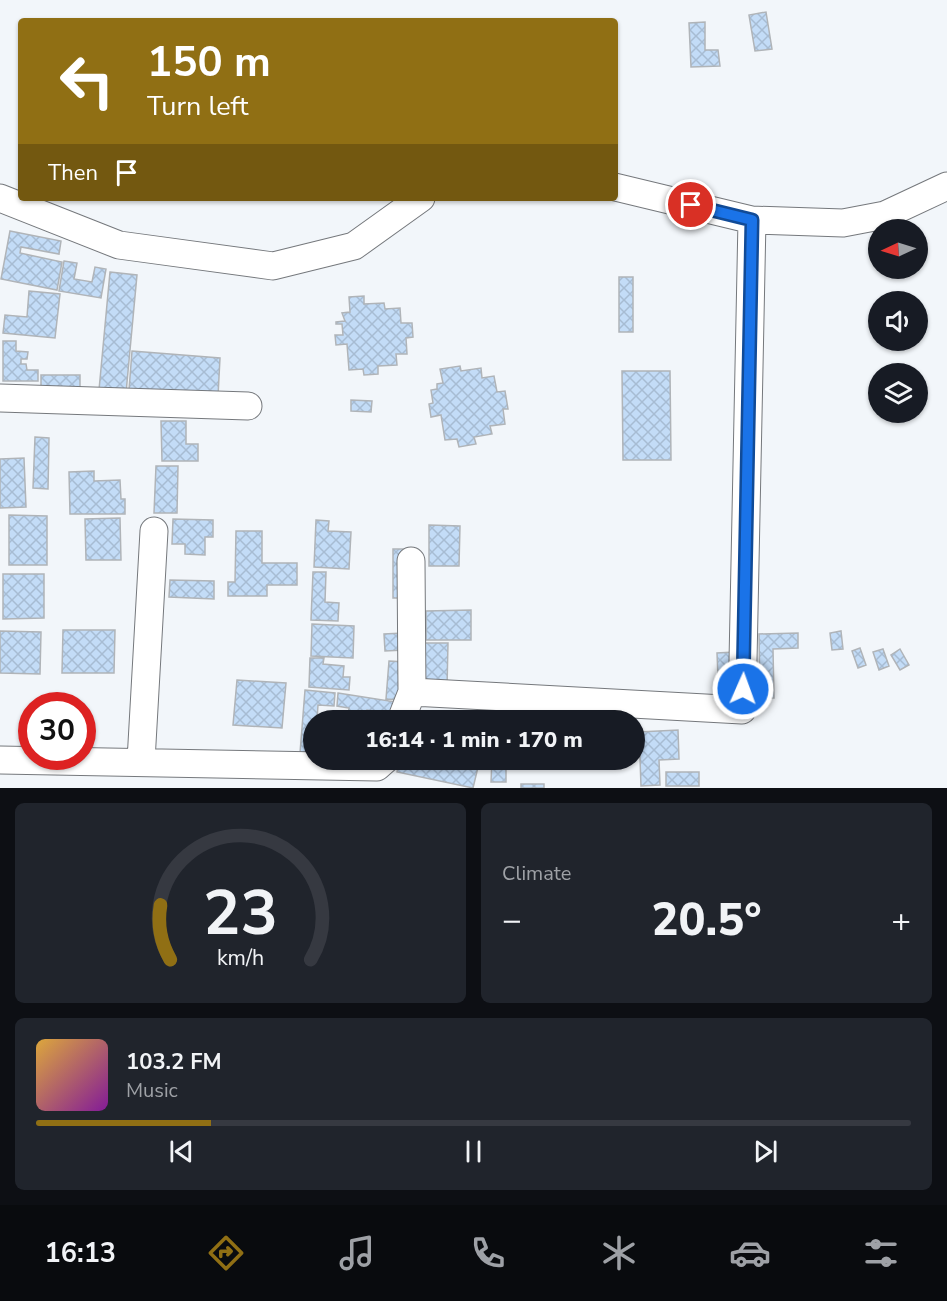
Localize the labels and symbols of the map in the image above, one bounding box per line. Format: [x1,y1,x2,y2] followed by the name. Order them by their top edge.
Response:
[665,179,716,230] pin
[868,219,928,279] north arrow
[711,657,775,721] position arrow
[18,692,96,770] speed limit sign: 30

